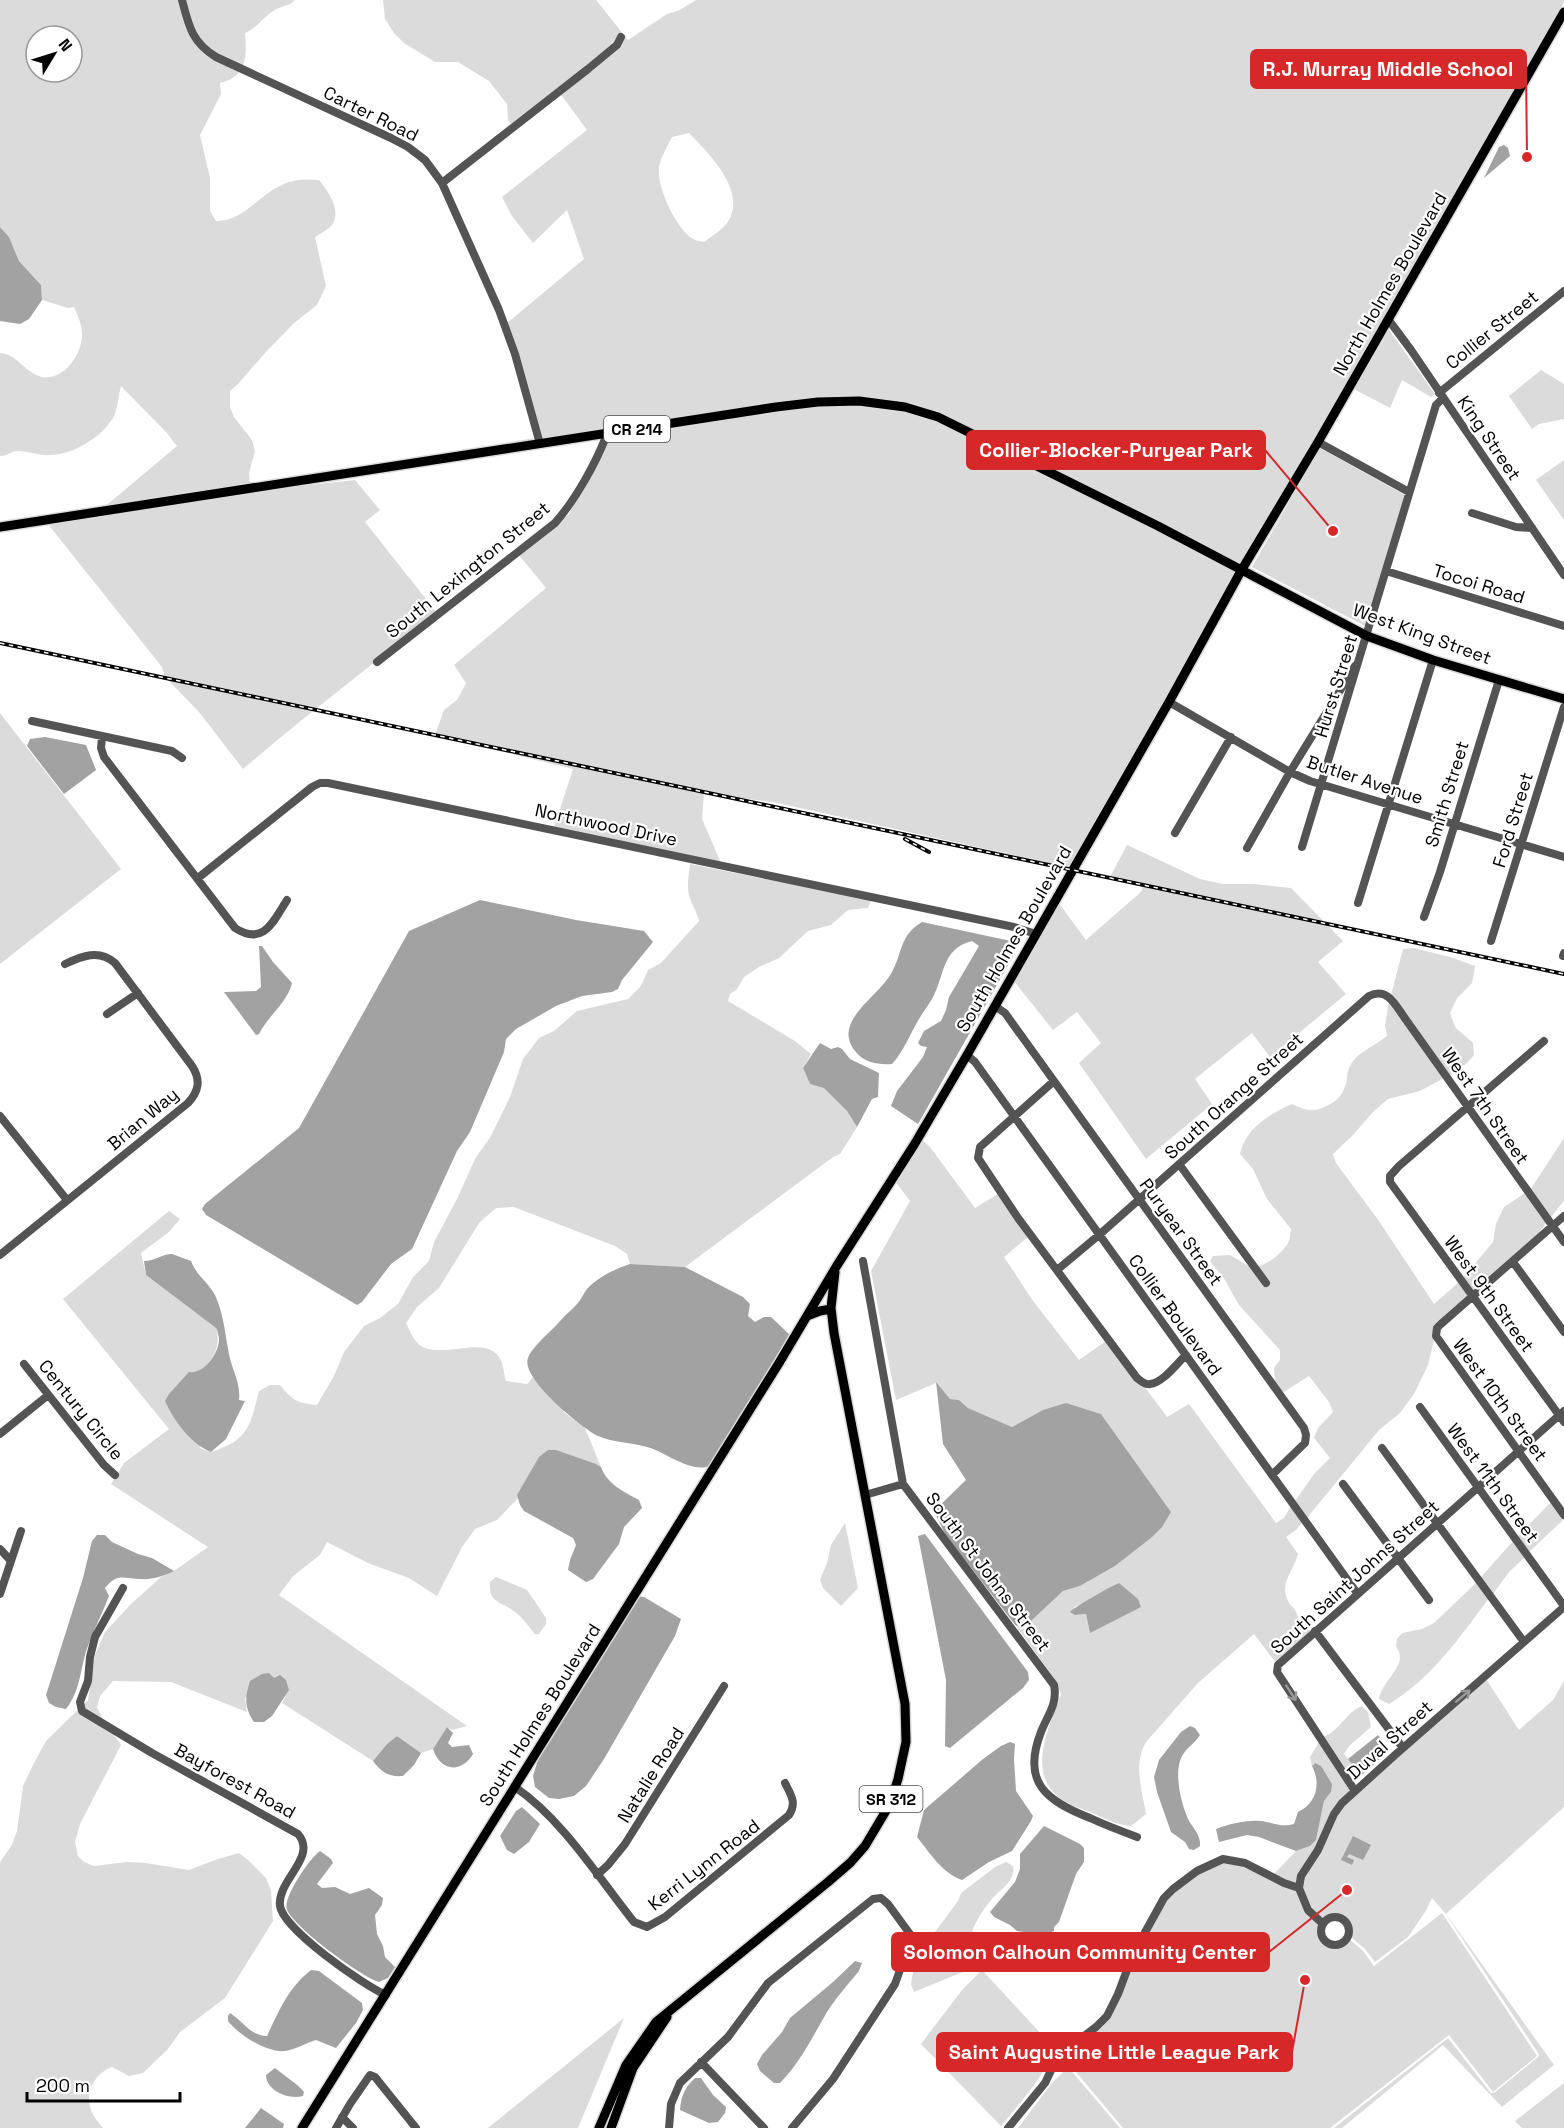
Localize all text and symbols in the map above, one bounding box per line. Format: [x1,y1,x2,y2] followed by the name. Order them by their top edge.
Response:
[24,24,84,84] north arrow
[54,34,77,56] text: N
[1251,50,1526,88] callout: R.J. Murray Middle School
[1263,56,1513,82] text: R.J. Murray Middle School
[320,81,423,146] street label: Carter Road
[1328,188,1452,380] street label: North Holmes Boulevard
[1441,285,1543,374] street label: Collier Street
[1453,391,1526,485] street label: King Street
[604,416,670,442] road number: CR 214
[967,431,1265,469] callout: Collier-Blocker-Puryear Park
[979,437,1253,463] text: Collier-Blocker-Puryear Park
[381,496,554,643] street label: South Lexington Street
[1430,559,1528,608] street label: Tocoi Road
[1350,598,1495,669] street label: West King Street
[1309,632,1362,740] street label: Hurst Street
[1419,738,1474,850] street label: Smith Street
[1304,750,1426,809] street label: Butler Avenue
[1487,769,1538,870] street label: Ford Street
[533,798,679,851] street label: Northwood Drive
[951,842,1076,1036] street label: South Holmes Boulevard
[1160,1027,1308,1164] street label: South Orange Street
[1437,1043,1534,1169] street label: West 7th Street
[102,1082,183,1155] street label: Brian Way
[1135,1174,1228,1290] street label: Puryear Street
[1439,1231,1539,1356] street label: West 9th Street
[1124,1249,1227,1380] street label: Collier Boulevard
[1448,1334,1553,1466] street label: West 10th Street
[34,1355,129,1465] street label: Century Circle
[1442,1418,1545,1547] street label: West 11th Street
[921,1487,1056,1656] street label: South St Johns Street
[1266,1495,1444,1658] street label: South Saint Johns Street
[474,1619,605,1810] street label: South Holmes Boulevard
[1285,1685,1297,1701] one-way arrow
[1455,1689,1470,1703] one-way arrow
[1342,1695,1437,1784] street label: Duval Street
[612,1723,689,1827] street label: Natalie Road
[171,1738,300,1823] street label: Bayforest Road
[860,1786,922,1812] road number: SR 312
[643,1814,764,1915] street label: Kerri Lynn Road
[892,1933,1269,1971] callout: Solomon Calhoun Community Center
[904,1939,1257,1965] text: Solomon Calhoun Community Center
[937,2033,1292,2071] callout: Saint Augustine Little League Park
[949,2039,1279,2065] text: Saint Augustine Little League Park
[27,2065,180,2103] scale bar
[36,2074,90,2097] text: 200 m

